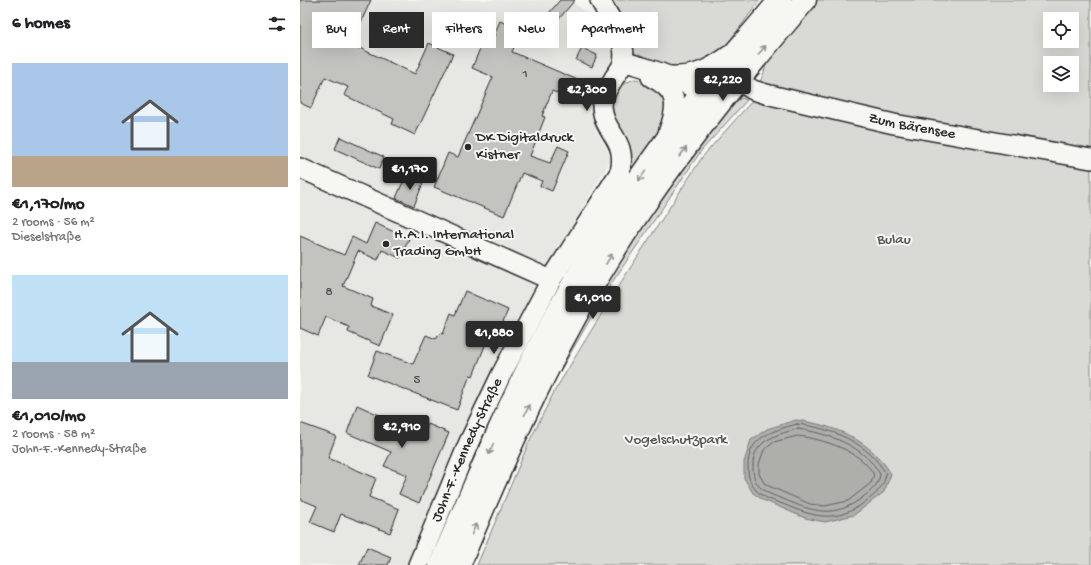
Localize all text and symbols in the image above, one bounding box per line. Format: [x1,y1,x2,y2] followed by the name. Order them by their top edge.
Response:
[312,12,361,48] chip: Buy
[369,12,424,48] chip: Rent
[432,12,496,48] chip: Filters
[504,12,559,48] chip: New
[567,12,658,48] chip: Apartment
[1043,12,1079,92] map controls
[1043,12,1079,48] button: locate
[266,13,288,35] icon: filters
[12,14,70,34] text: 6 homes
[757,46,766,56] one-way arrow
[1043,56,1079,92] button: layers
[521,67,528,82] house number: 1
[690,68,756,102] pin: €2,220
[704,73,742,88] text: €2,220
[554,78,620,112] pin: €2,300
[567,83,607,98] text: €2,300
[114,89,186,161] icon: home
[867,109,957,144] street label: Zum Bärensee
[475,129,574,164] place label: DK Digitaldruck Kistner
[463,142,473,152] marker: DK Digitaldruck Kistner
[679,147,687,158] one-way arrow
[377,157,443,191] pin: €1,170
[392,162,428,177] text: €1,170
[638,171,646,182] one-way arrow
[12,195,85,215] text: €1,170/mo
[12,215,95,230] text: 2 rooms · 56 m²
[393,226,514,261] place label: H.A.I. International Trading GmbH
[12,230,81,245] text: Dieselstraße
[876,231,911,249] park label: Bulau
[381,239,391,249] marker: H.A.I. International Trading GmbH
[606,253,614,265] one-way arrow
[325,285,333,300] house number: 8
[560,286,626,320] pin: €1,010
[574,291,612,306] text: €1,010
[114,301,186,373] icon: home
[461,321,527,355] pin: €1,880
[475,326,513,341] text: €1,880
[414,373,421,388] house number: 5
[428,375,507,525] street label: John-F.-Kennedy-Straße
[524,405,531,417] one-way arrow
[12,407,85,427] text: €1,010/mo
[369,415,435,449] pin: €2,910
[383,420,421,435] text: €2,910
[12,427,95,442] text: 2 rooms · 58 m²
[624,431,728,449] park label: Vogelschutzpark
[12,442,147,457] text: John-F.-Kennedy-Straße
[486,442,494,454] one-way arrow
[471,523,478,535] one-way arrow

